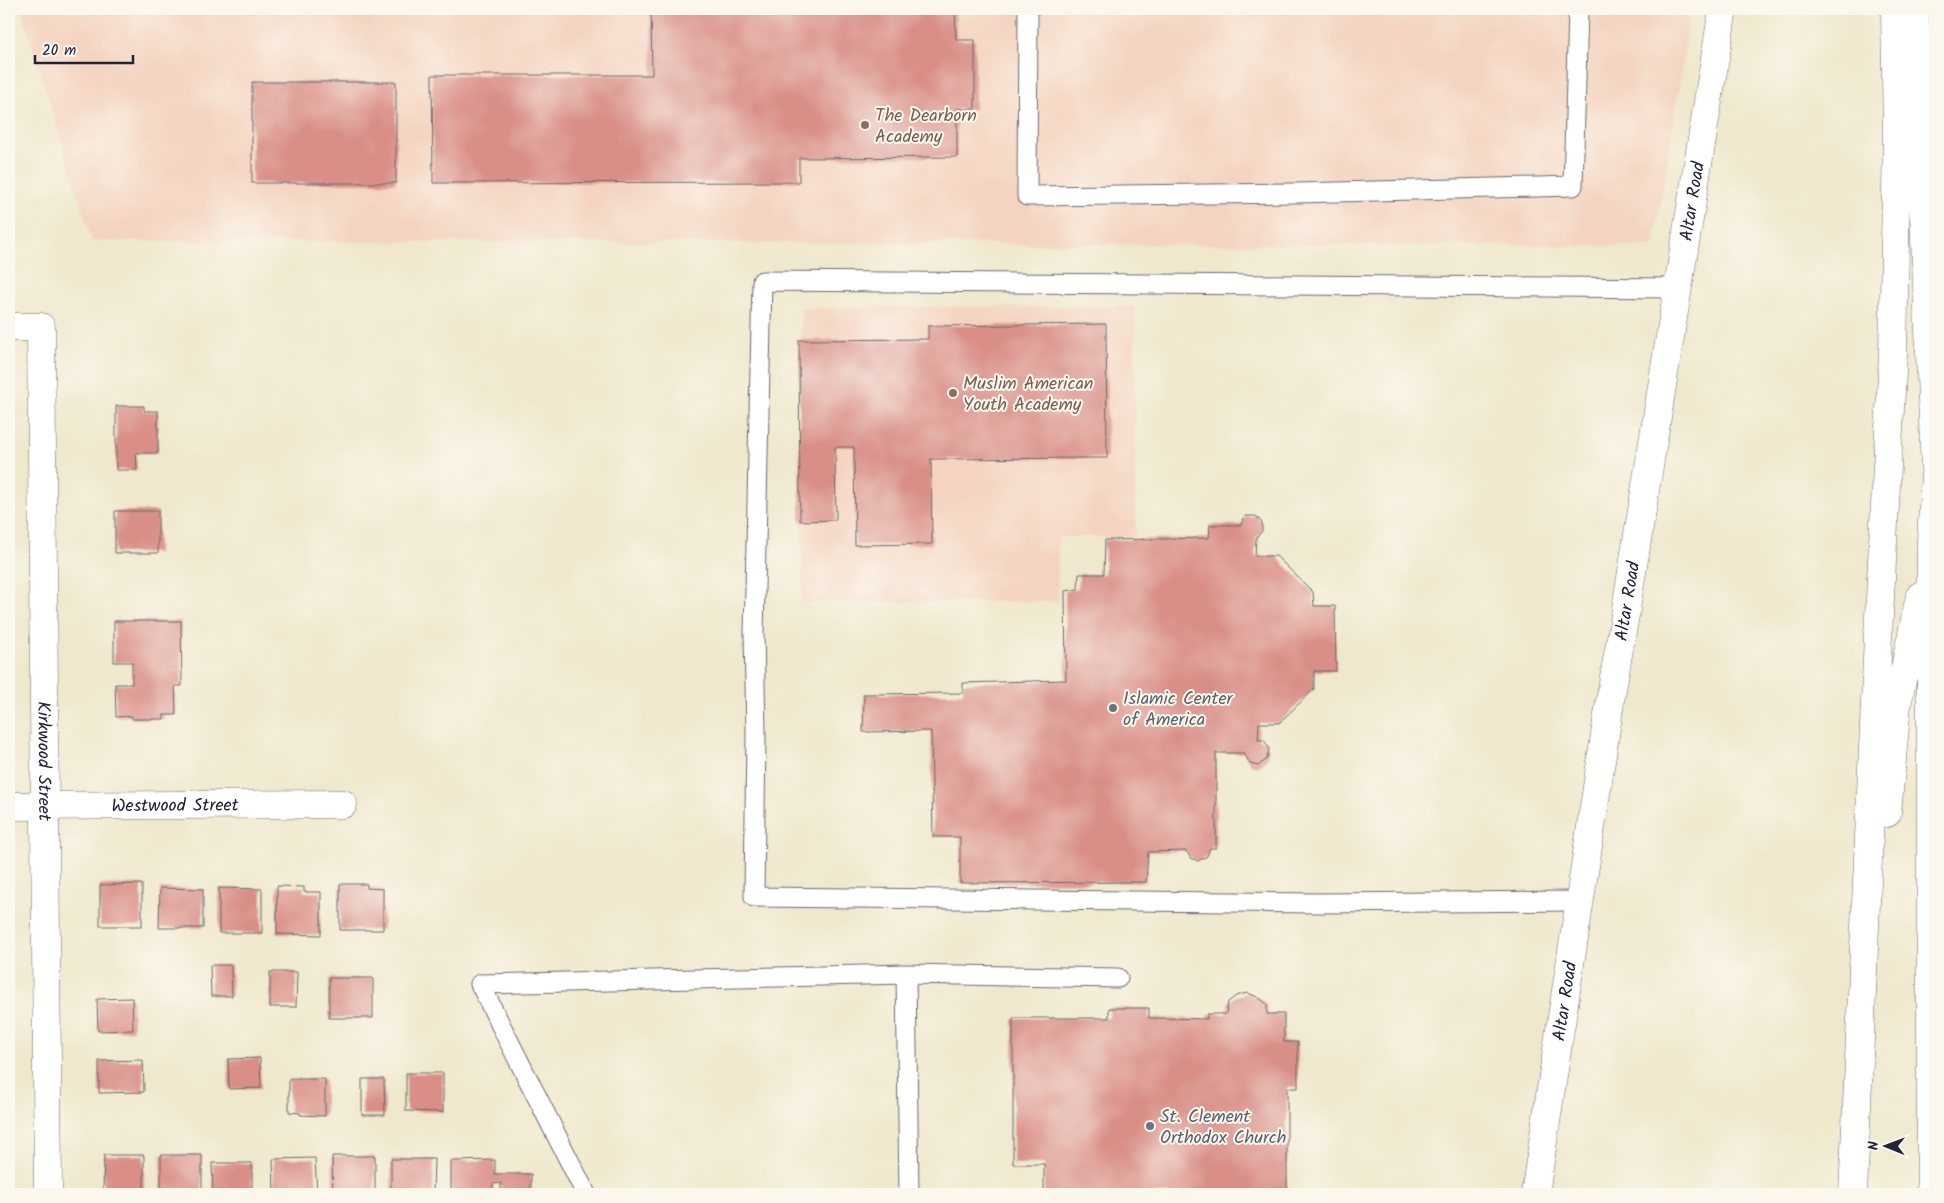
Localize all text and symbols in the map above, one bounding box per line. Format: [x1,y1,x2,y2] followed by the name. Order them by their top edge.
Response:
[35,32,132,64] scale bar
[42,39,76,63] text: 20 m
[875,102,977,152] place label: The Dearborn Academy
[859,119,871,131] marker: The Dearborn Academy
[1673,159,1714,243] street label: Altar Road
[963,370,1093,420] place label: Muslim American Youth Academy
[947,387,959,399] marker: Muslim American Youth Academy
[1608,559,1650,643] street label: Altar Road
[1123,685,1233,735] place label: Islamic Center of America
[28,701,58,822] street label: Kirkwood Street
[1107,702,1119,714] marker: Islamic Center of America
[111,792,240,821] street label: Westwood Street
[1546,959,1586,1043] street label: Altar Road
[1160,1103,1287,1153] place label: St. Clement Orthodox Church
[1144,1120,1156,1132] marker: St. Clement Orthodox Church
[1862,1120,1912,1170] north arrow
[1863,1141,1885,1150] text: N

